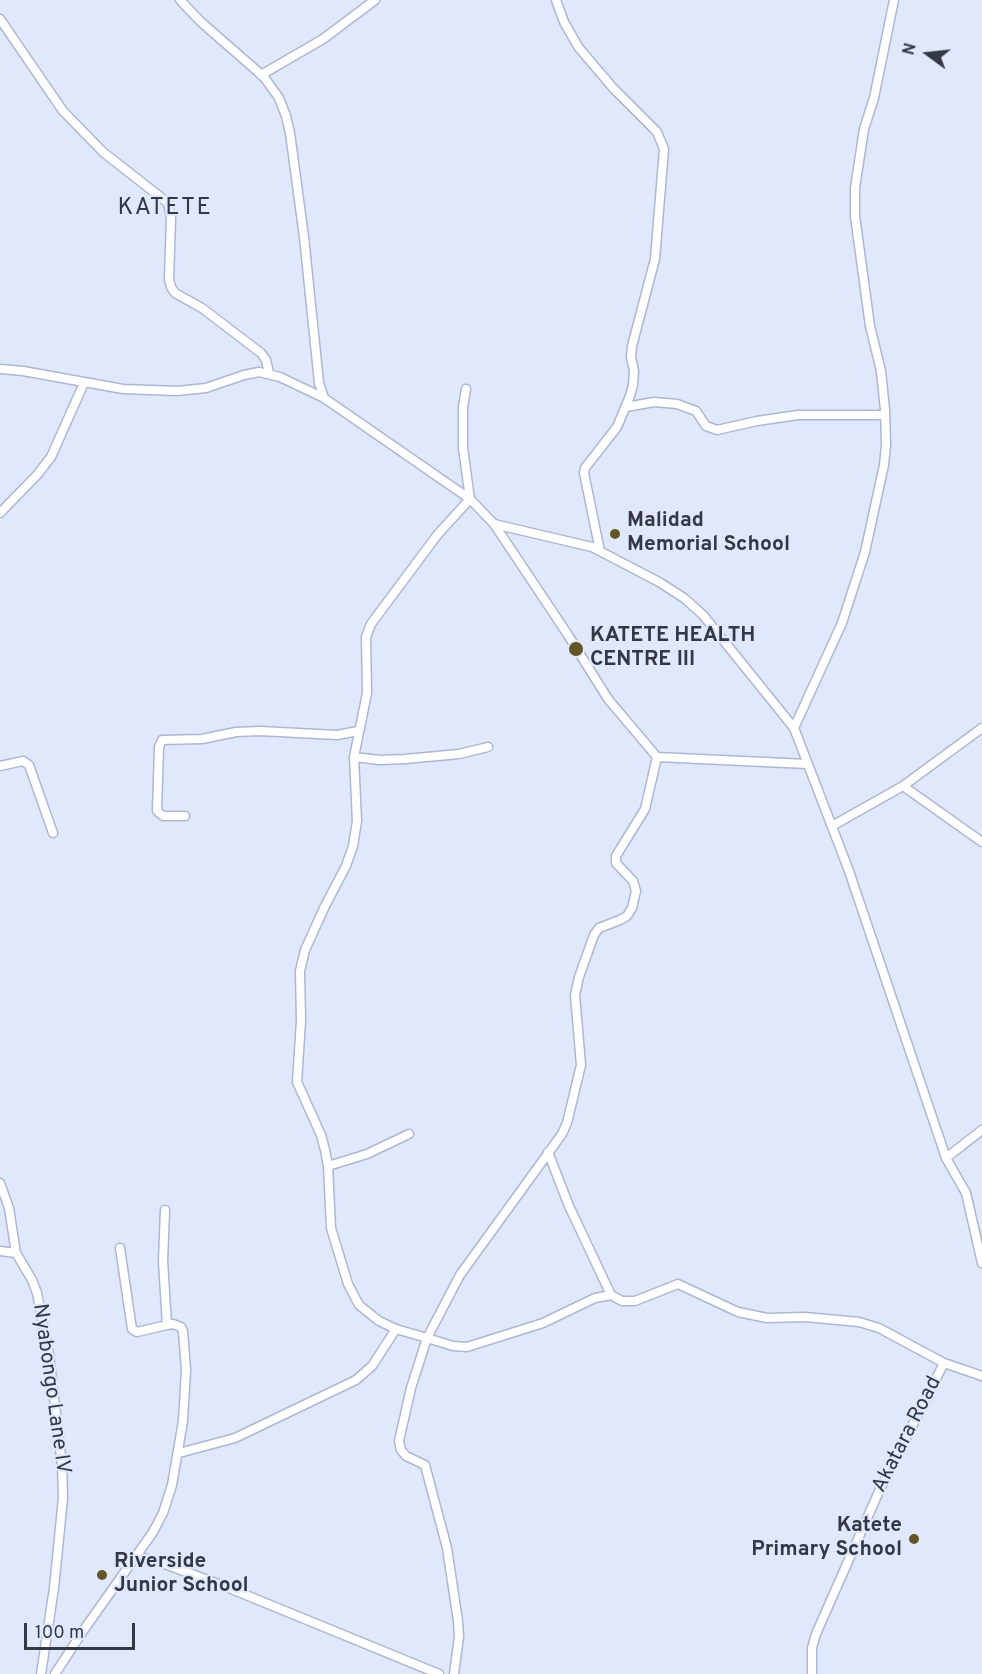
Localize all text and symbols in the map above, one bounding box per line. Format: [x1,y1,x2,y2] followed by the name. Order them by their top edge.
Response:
[898,24,958,84] north arrow
[899,41,922,57] text: N
[118,195,212,223] district label: KATETE
[627,509,790,559] place label: Malidad Memorial School
[608,527,622,541] marker: Malidad Memorial School
[590,624,755,674] place label: KATETE HEALTH CENTRE III
[567,640,585,658] marker: KATETE HEALTH CENTRE III
[26,1302,74,1476] street label: Nyabongo Lane IV
[868,1373,948,1497] street label: Akatara Road
[751,1514,902,1564] place label: Katete Primary School
[907,1532,921,1546] marker: Katete Primary School
[114,1550,249,1600] place label: Riverside Junior School
[95,1568,109,1582] marker: Riverside Junior School
[27,1611,138,1649] scale bar
[35,1622,84,1645] text: 100 m

